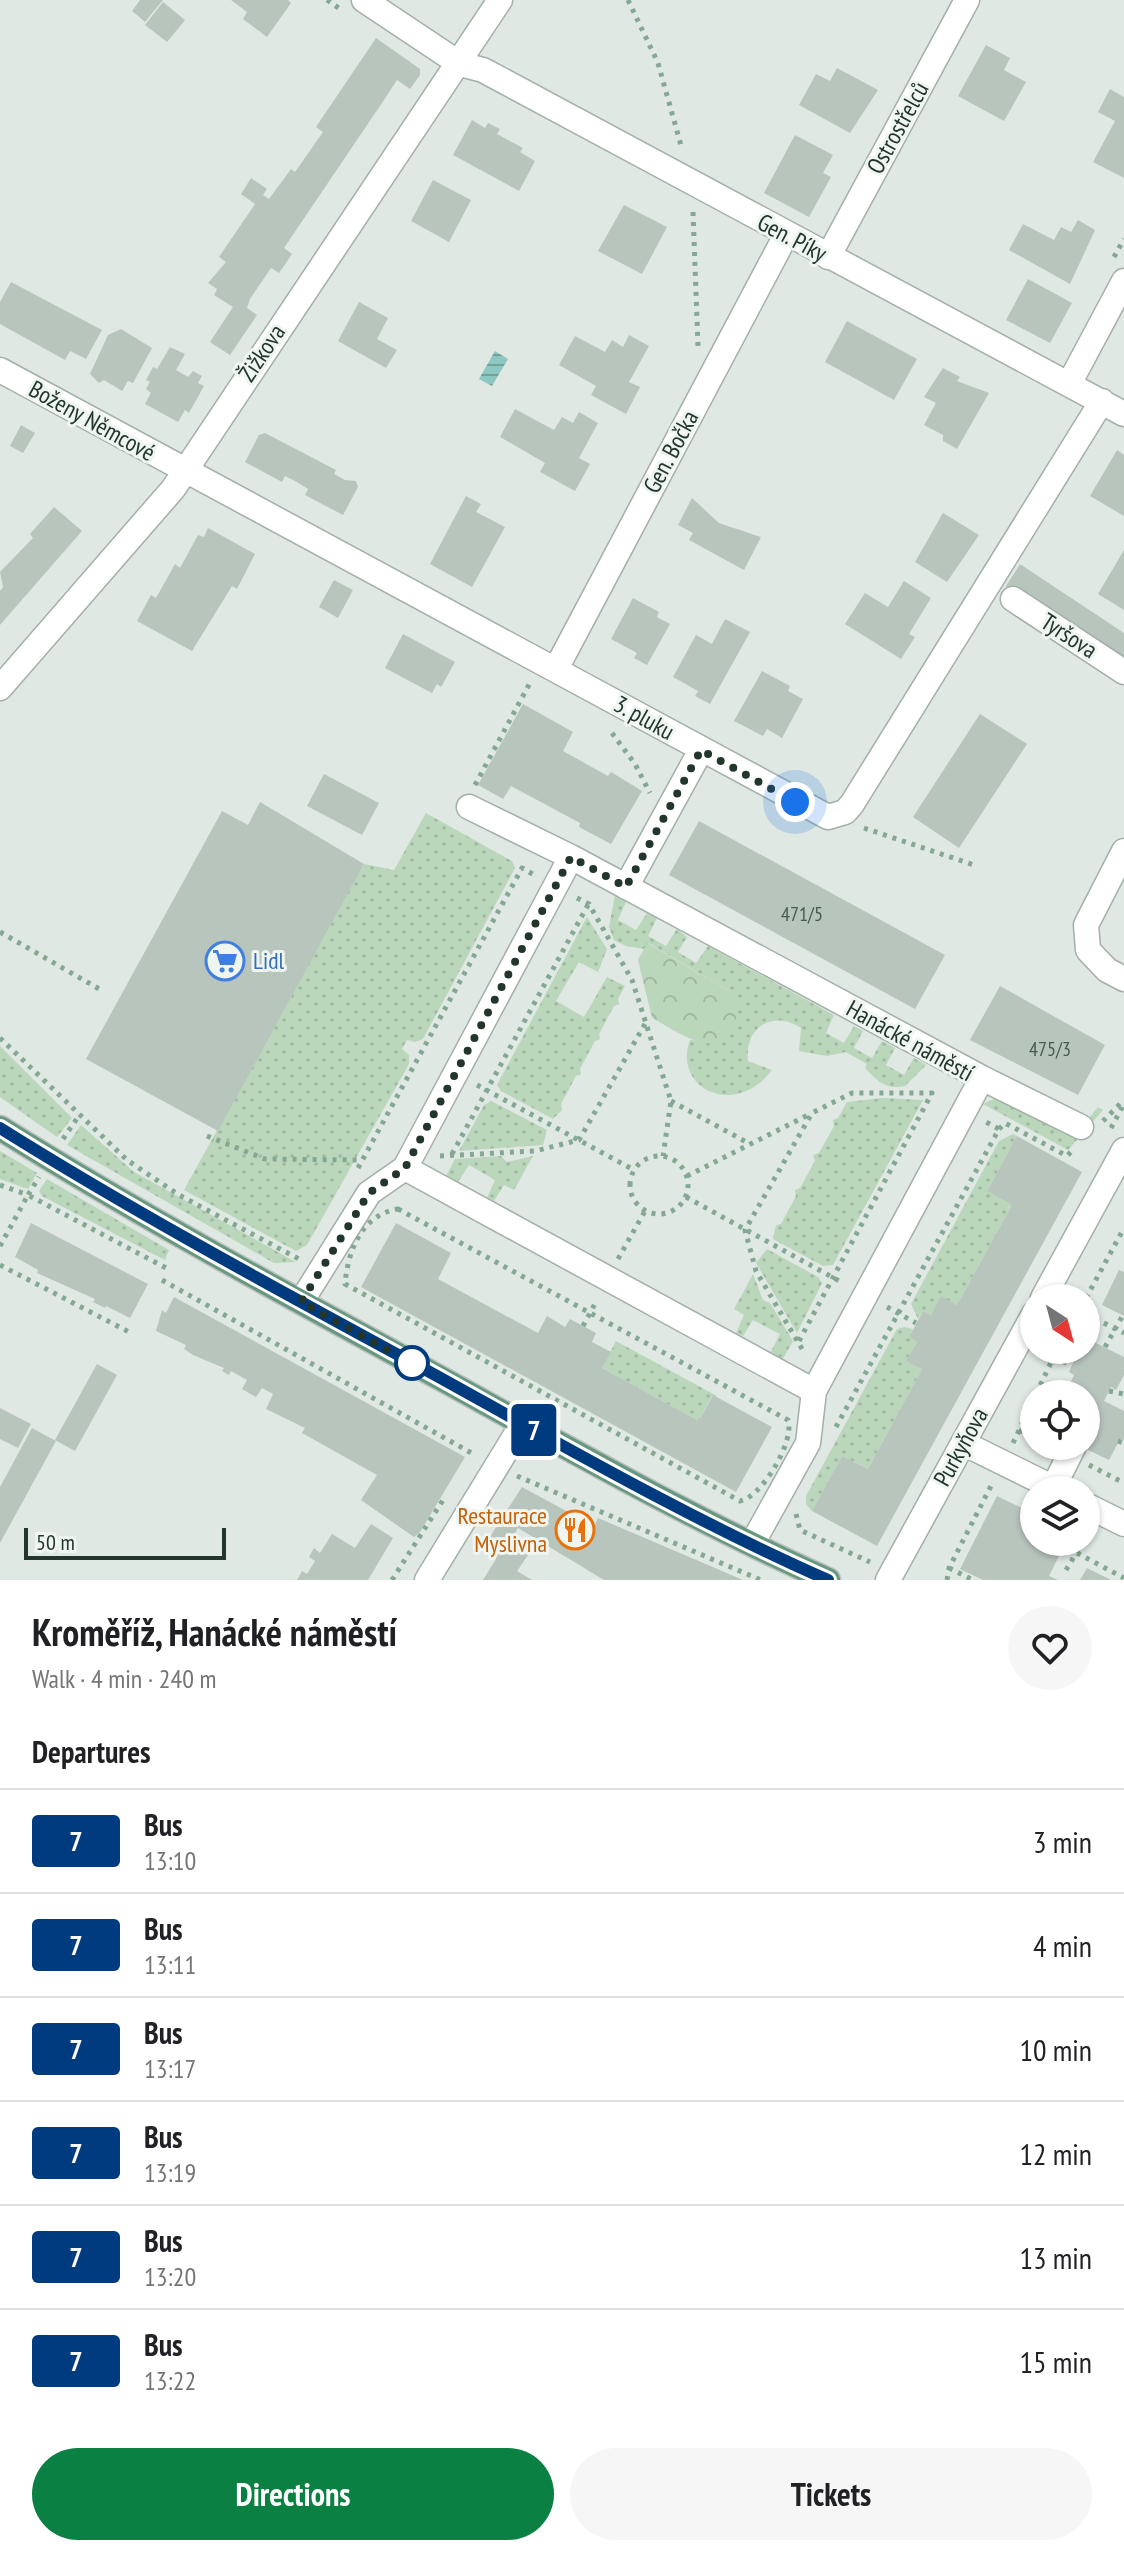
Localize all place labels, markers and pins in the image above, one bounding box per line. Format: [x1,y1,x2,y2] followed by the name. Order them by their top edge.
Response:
[204,940,246,982] supermarket icon: Lidl
[253,945,285,976] place label: Lidl
[395,1346,429,1380] unlabelled marker
[458,1500,547,1559] place label: Restaurace Myslivna
[554,1509,596,1551] restaurant icon: Restaurace Myslivna

